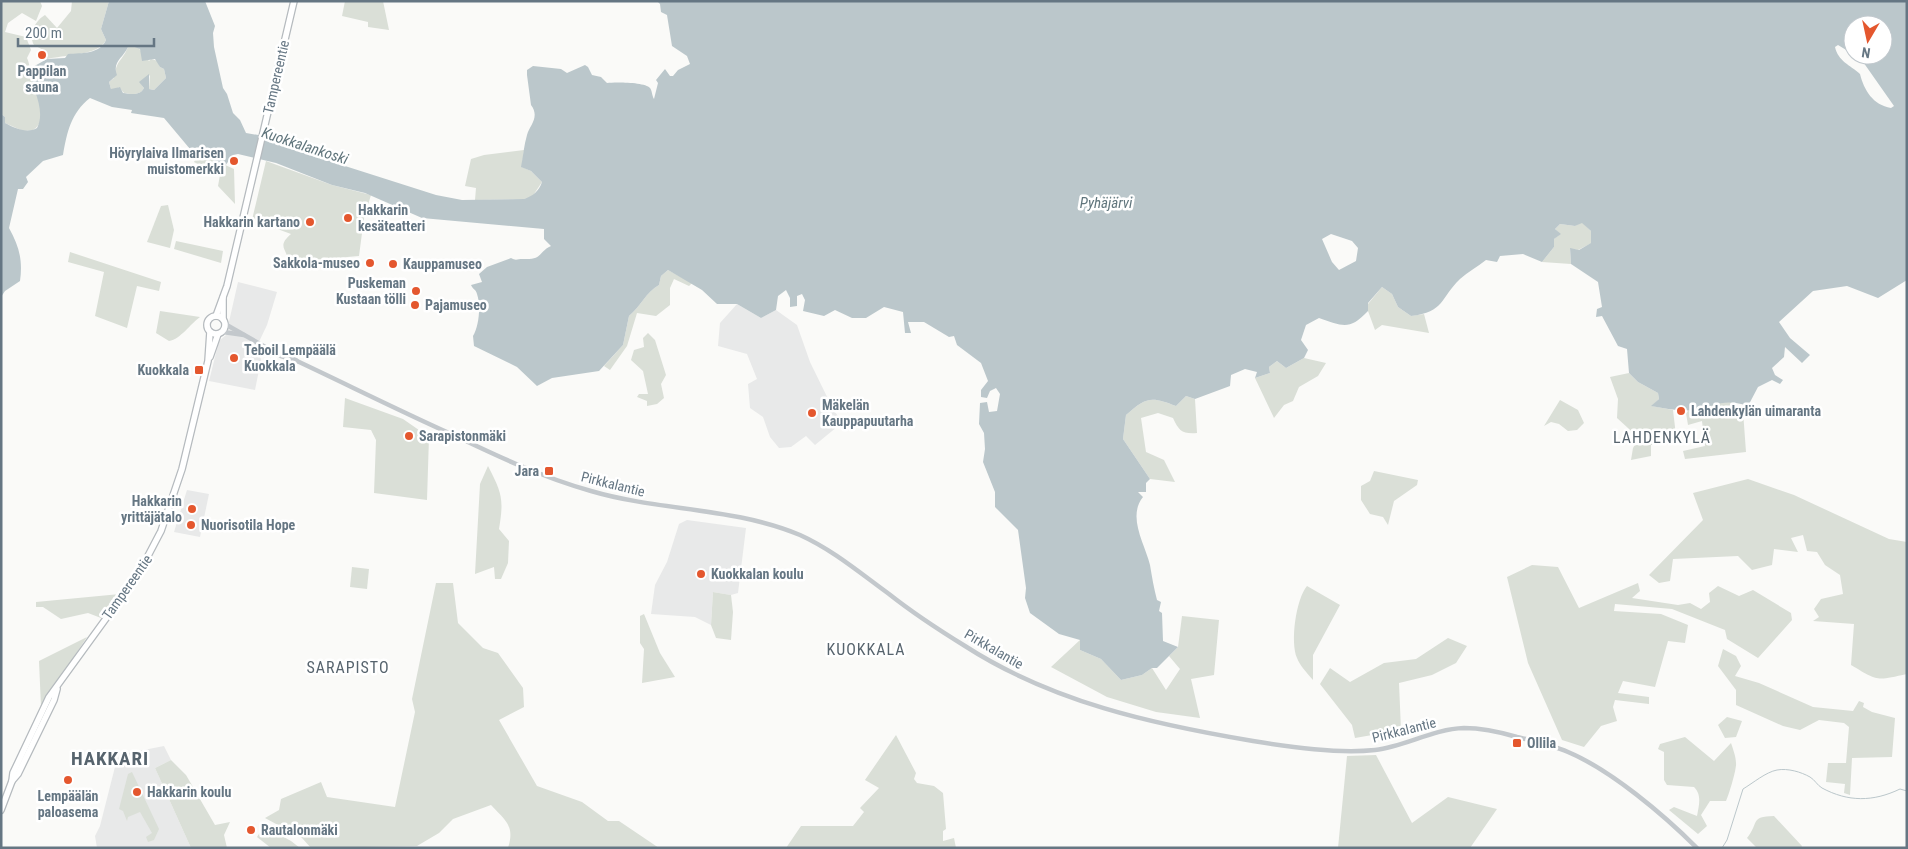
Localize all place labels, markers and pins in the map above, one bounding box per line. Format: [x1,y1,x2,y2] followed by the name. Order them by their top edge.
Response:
[36,49,48,61] marker: Pappilan sauna
[18,63,67,95] place label: Pappilan sauna
[109,145,224,177] place label: Höyrylaiva Ilmarisen muistomerkki
[228,155,240,167] marker: Höyrylaiva Ilmarisen muistomerkki
[358,202,425,234] place label: Hakkarin kesäteatteri
[342,212,354,224] marker: Hakkarin kesäteatteri
[204,214,300,230] place label: Hakkarin kartano
[304,216,316,228] marker: Hakkarin kartano
[273,255,360,271] place label: Sakkola-museo
[403,256,482,272] place label: Kauppamuseo
[364,257,376,269] marker: Sakkola-museo
[387,258,399,270] marker: Kauppamuseo
[336,275,406,307] place label: Puskeman Kustaan tölli
[410,285,422,297] marker: Puskeman Kustaan tölli
[425,297,487,313] place label: Pajamuseo
[409,299,421,311] marker: Pajamuseo
[244,342,336,374] place label: Teboil Lempäälä Kuokkala
[228,352,240,364] marker: Teboil Lempäälä Kuokkala
[137,362,189,378] place label: Kuokkala
[193,364,205,376] marker: Kuokkala
[822,397,914,429] place label: Mäkelän Kauppapuutarha
[1691,403,1821,419] place label: Lahdenkylän uimaranta
[1675,405,1687,417] marker: Lahdenkylän uimaranta
[806,407,818,419] marker: Mäkelän Kauppapuutarha
[419,428,506,444] place label: Sarapistonmäki
[403,430,415,442] marker: Sarapistonmäki
[515,463,539,479] place label: Jara
[543,465,555,477] marker: Jara
[121,493,182,525] place label: Hakkarin yrittäjätalo
[186,503,198,515] marker: Hakkarin yrittäjätalo
[201,517,296,533] place label: Nuorisotila Hope
[185,519,197,531] marker: Nuorisotila Hope
[711,566,804,582] place label: Kuokkalan koulu
[695,568,707,580] marker: Kuokkalan koulu
[1527,735,1557,751] place label: Ollila
[1511,737,1523,749] marker: Ollila
[62,774,74,786] marker: Lempäälän paloasema
[147,784,232,800] place label: Hakkarin koulu
[131,786,143,798] marker: Hakkarin koulu
[38,788,99,820] place label: Lempäälän paloasema
[261,822,338,838] place label: Rautalonmäki
[245,824,257,836] marker: Rautalonmäki

